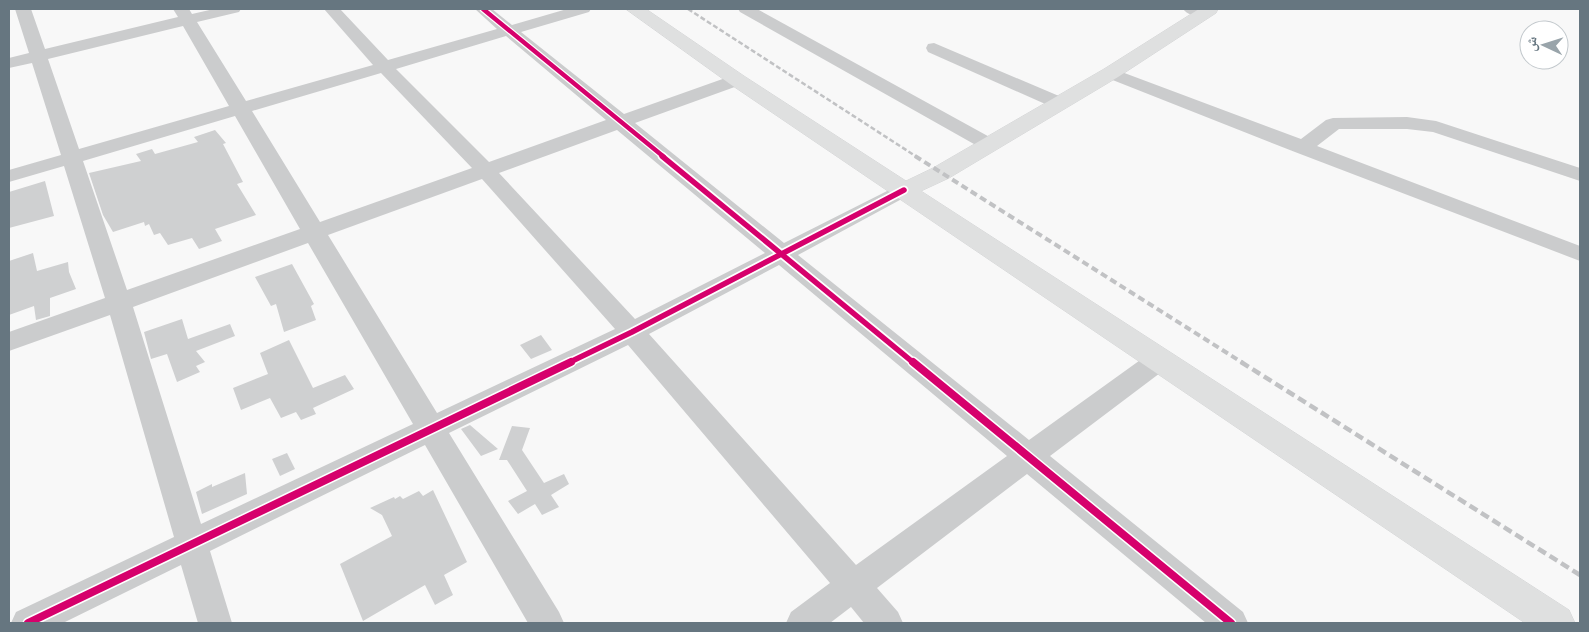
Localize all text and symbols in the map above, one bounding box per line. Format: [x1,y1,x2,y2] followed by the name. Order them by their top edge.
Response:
[1519,20,1569,70] north arrow
[1523,36,1541,52] text: ش

